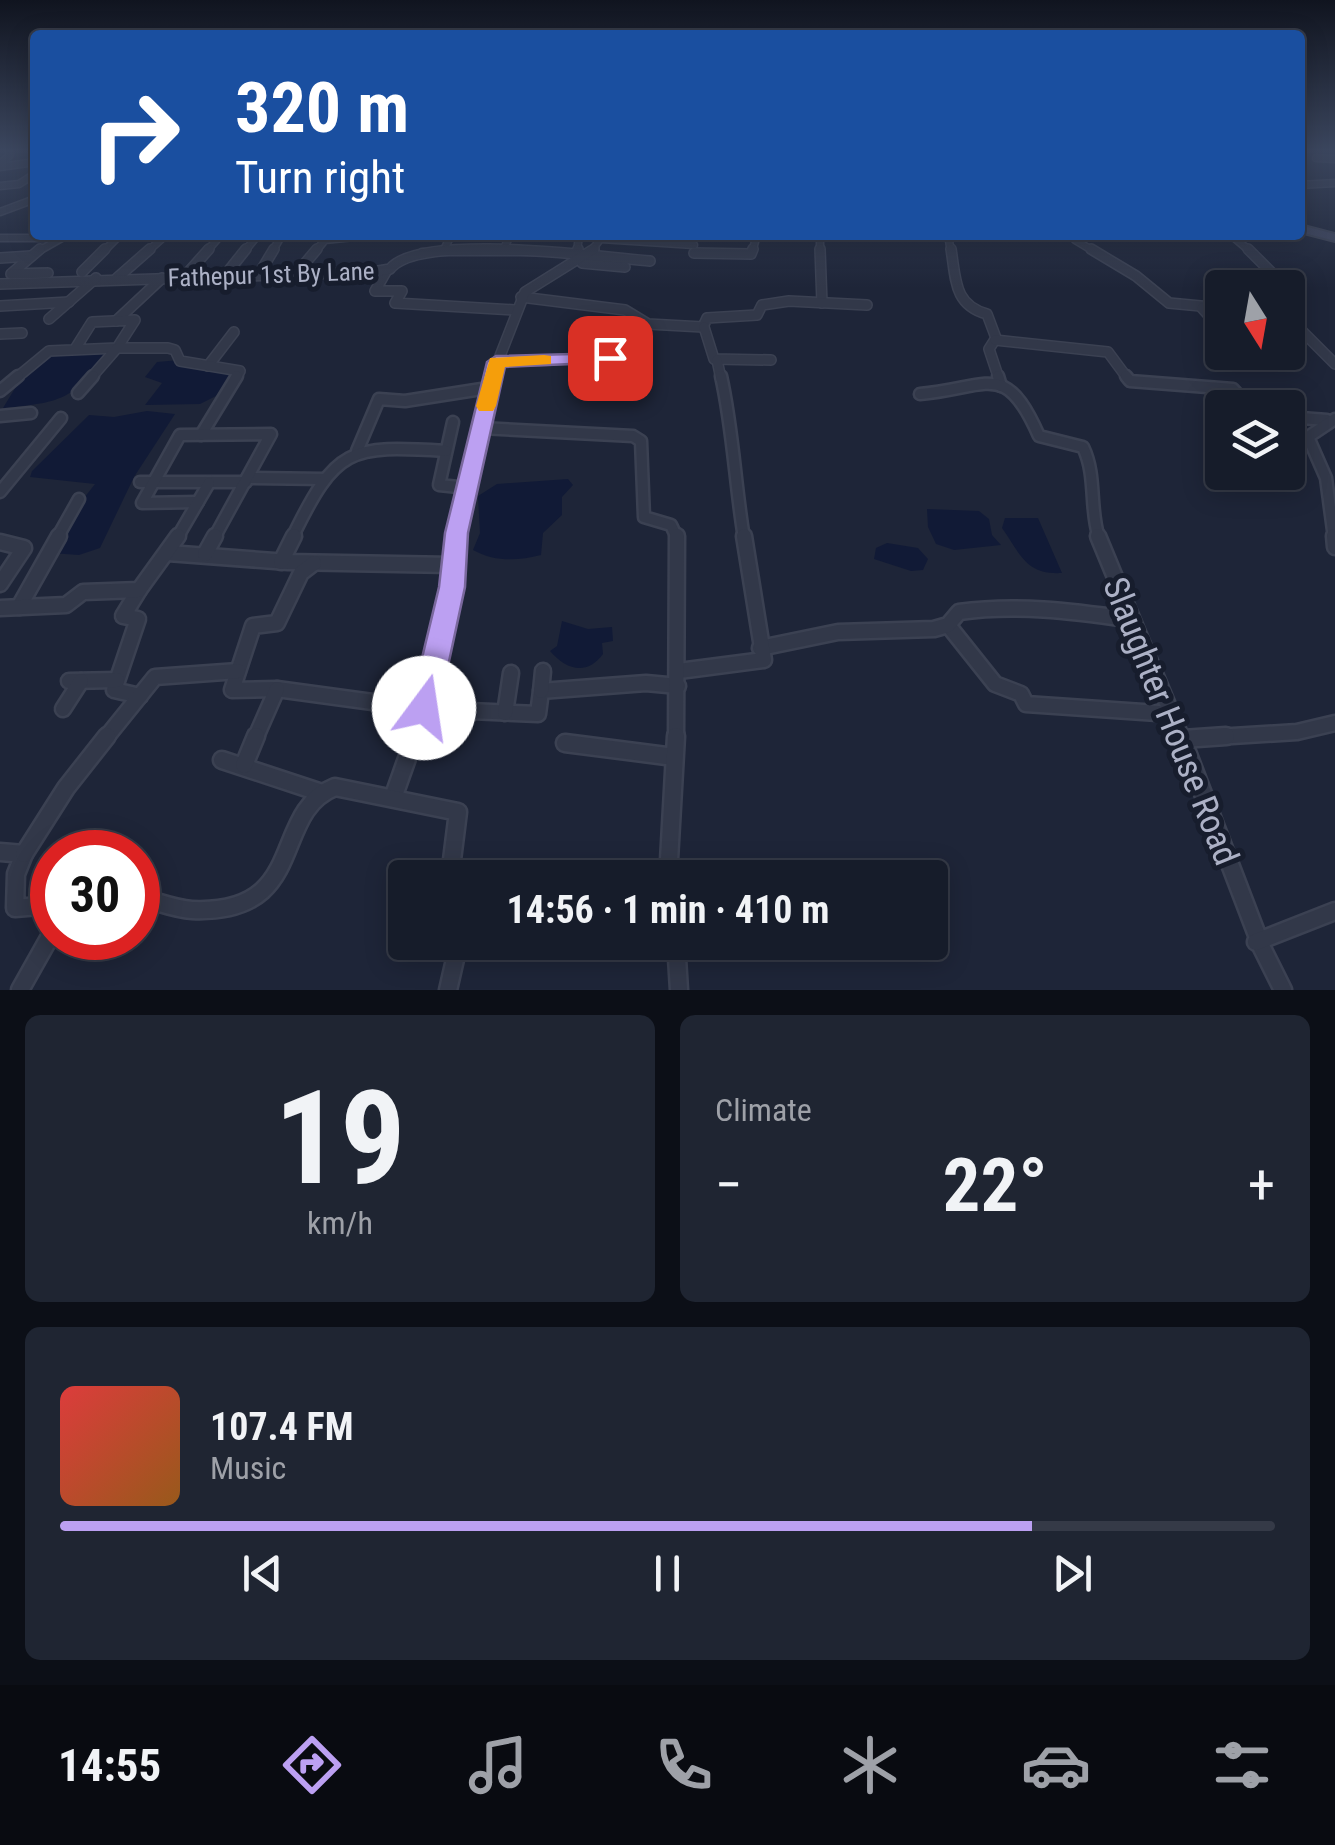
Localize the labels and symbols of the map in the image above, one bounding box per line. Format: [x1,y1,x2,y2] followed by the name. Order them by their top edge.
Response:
[167,256,375,293] street label: Fathepur 1st By Lane
[1205,270,1305,370] north arrow
[568,316,653,401] pin
[1094,571,1247,871] street label: Slaughter House Road
[372,656,476,760] position arrow
[30,830,160,960] speed limit sign: 30

